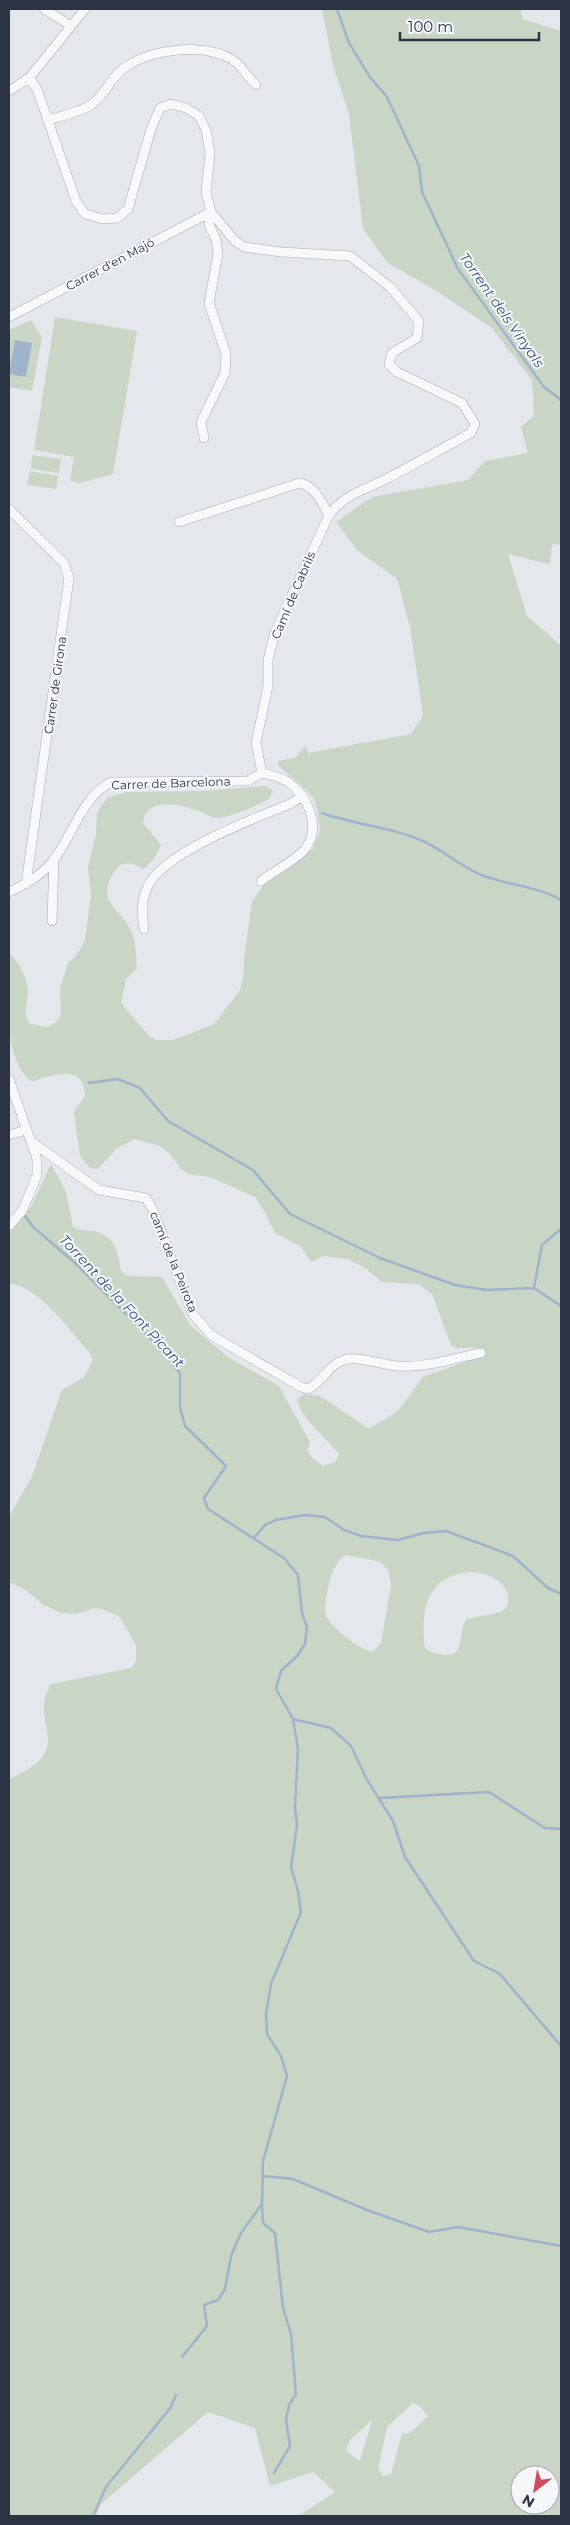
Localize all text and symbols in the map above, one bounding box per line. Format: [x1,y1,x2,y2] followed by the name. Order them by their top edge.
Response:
[400,10,539,42] scale bar
[408,17,453,36] text: 100 m
[63,234,157,294] street label: Carrer d'en Majó
[455,249,549,371] water label: Torrent dels Vinyals
[268,549,318,641] street label: Camí de Cabrils
[41,635,69,735] street label: Carrer de Girona
[111,773,231,793] street label: Carrer de Barcelona
[147,1209,201,1315] street label: camí de la Peirota
[56,1231,189,1371] water label: Torrent de la Font Picant
[510,2465,560,2515] north arrow
[519,2491,538,2512] text: N

